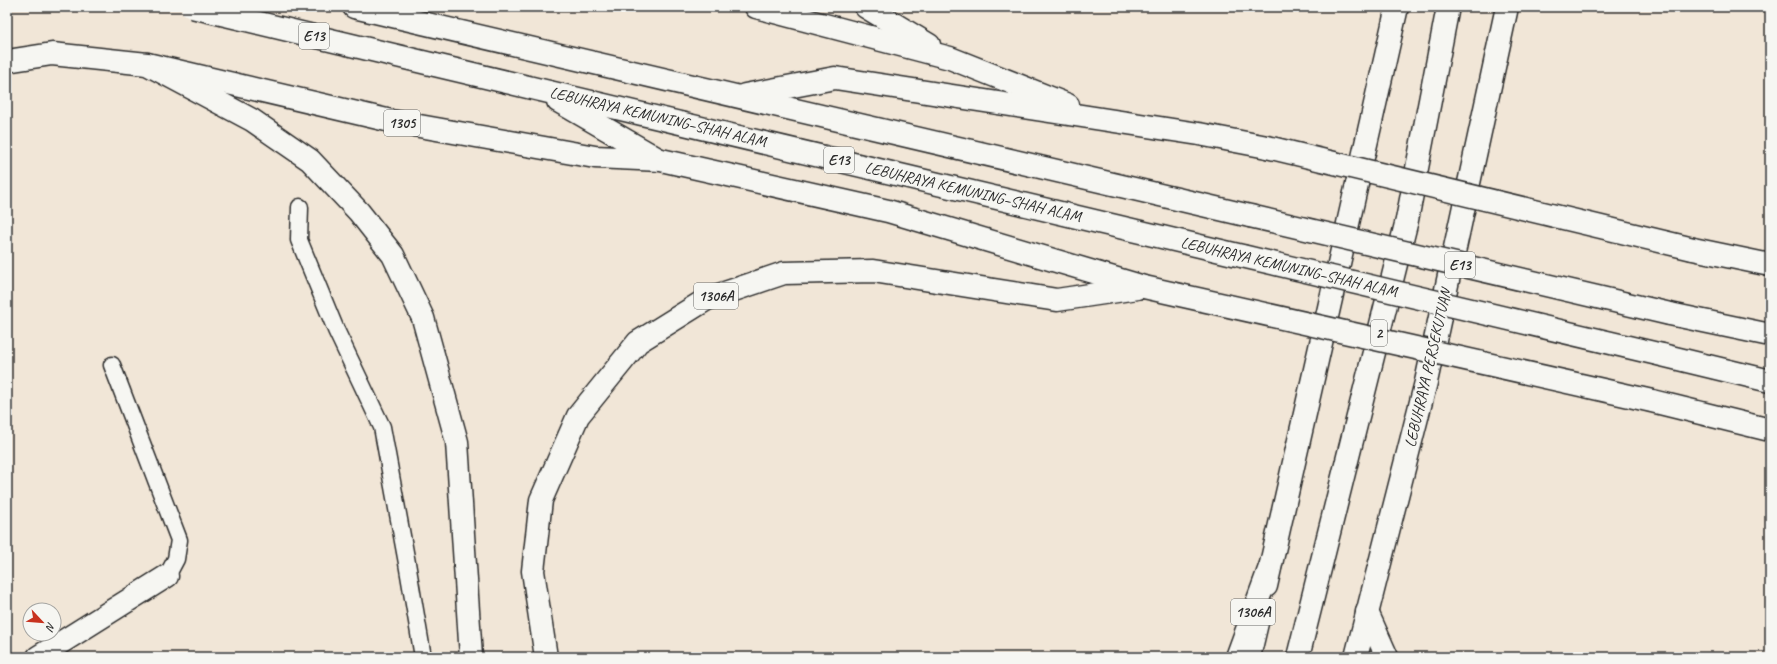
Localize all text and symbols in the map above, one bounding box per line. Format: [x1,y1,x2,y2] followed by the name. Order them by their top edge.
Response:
[299,23,329,49] road number: E13
[548,82,769,152] street label: LEBUHRAYA KEMUNING–SHAH ALAM
[384,110,420,136] road number: 1305
[824,147,854,173] road number: E13
[863,157,1084,227] street label: LEBUHRAYA KEMUNING–SHAH ALAM
[1179,232,1400,302] street label: LEBUHRAYA KEMUNING–SHAH ALAM
[1445,252,1475,278] road number: E13
[694,283,738,309] road number: 1306A
[1400,284,1457,449] street label: LEBUHRAYA PERSEKUTUAN
[1371,320,1387,346] road number: 2
[1231,599,1275,625] road number: 1306A
[22,602,62,642] north arrow
[42,620,59,634] text: N

